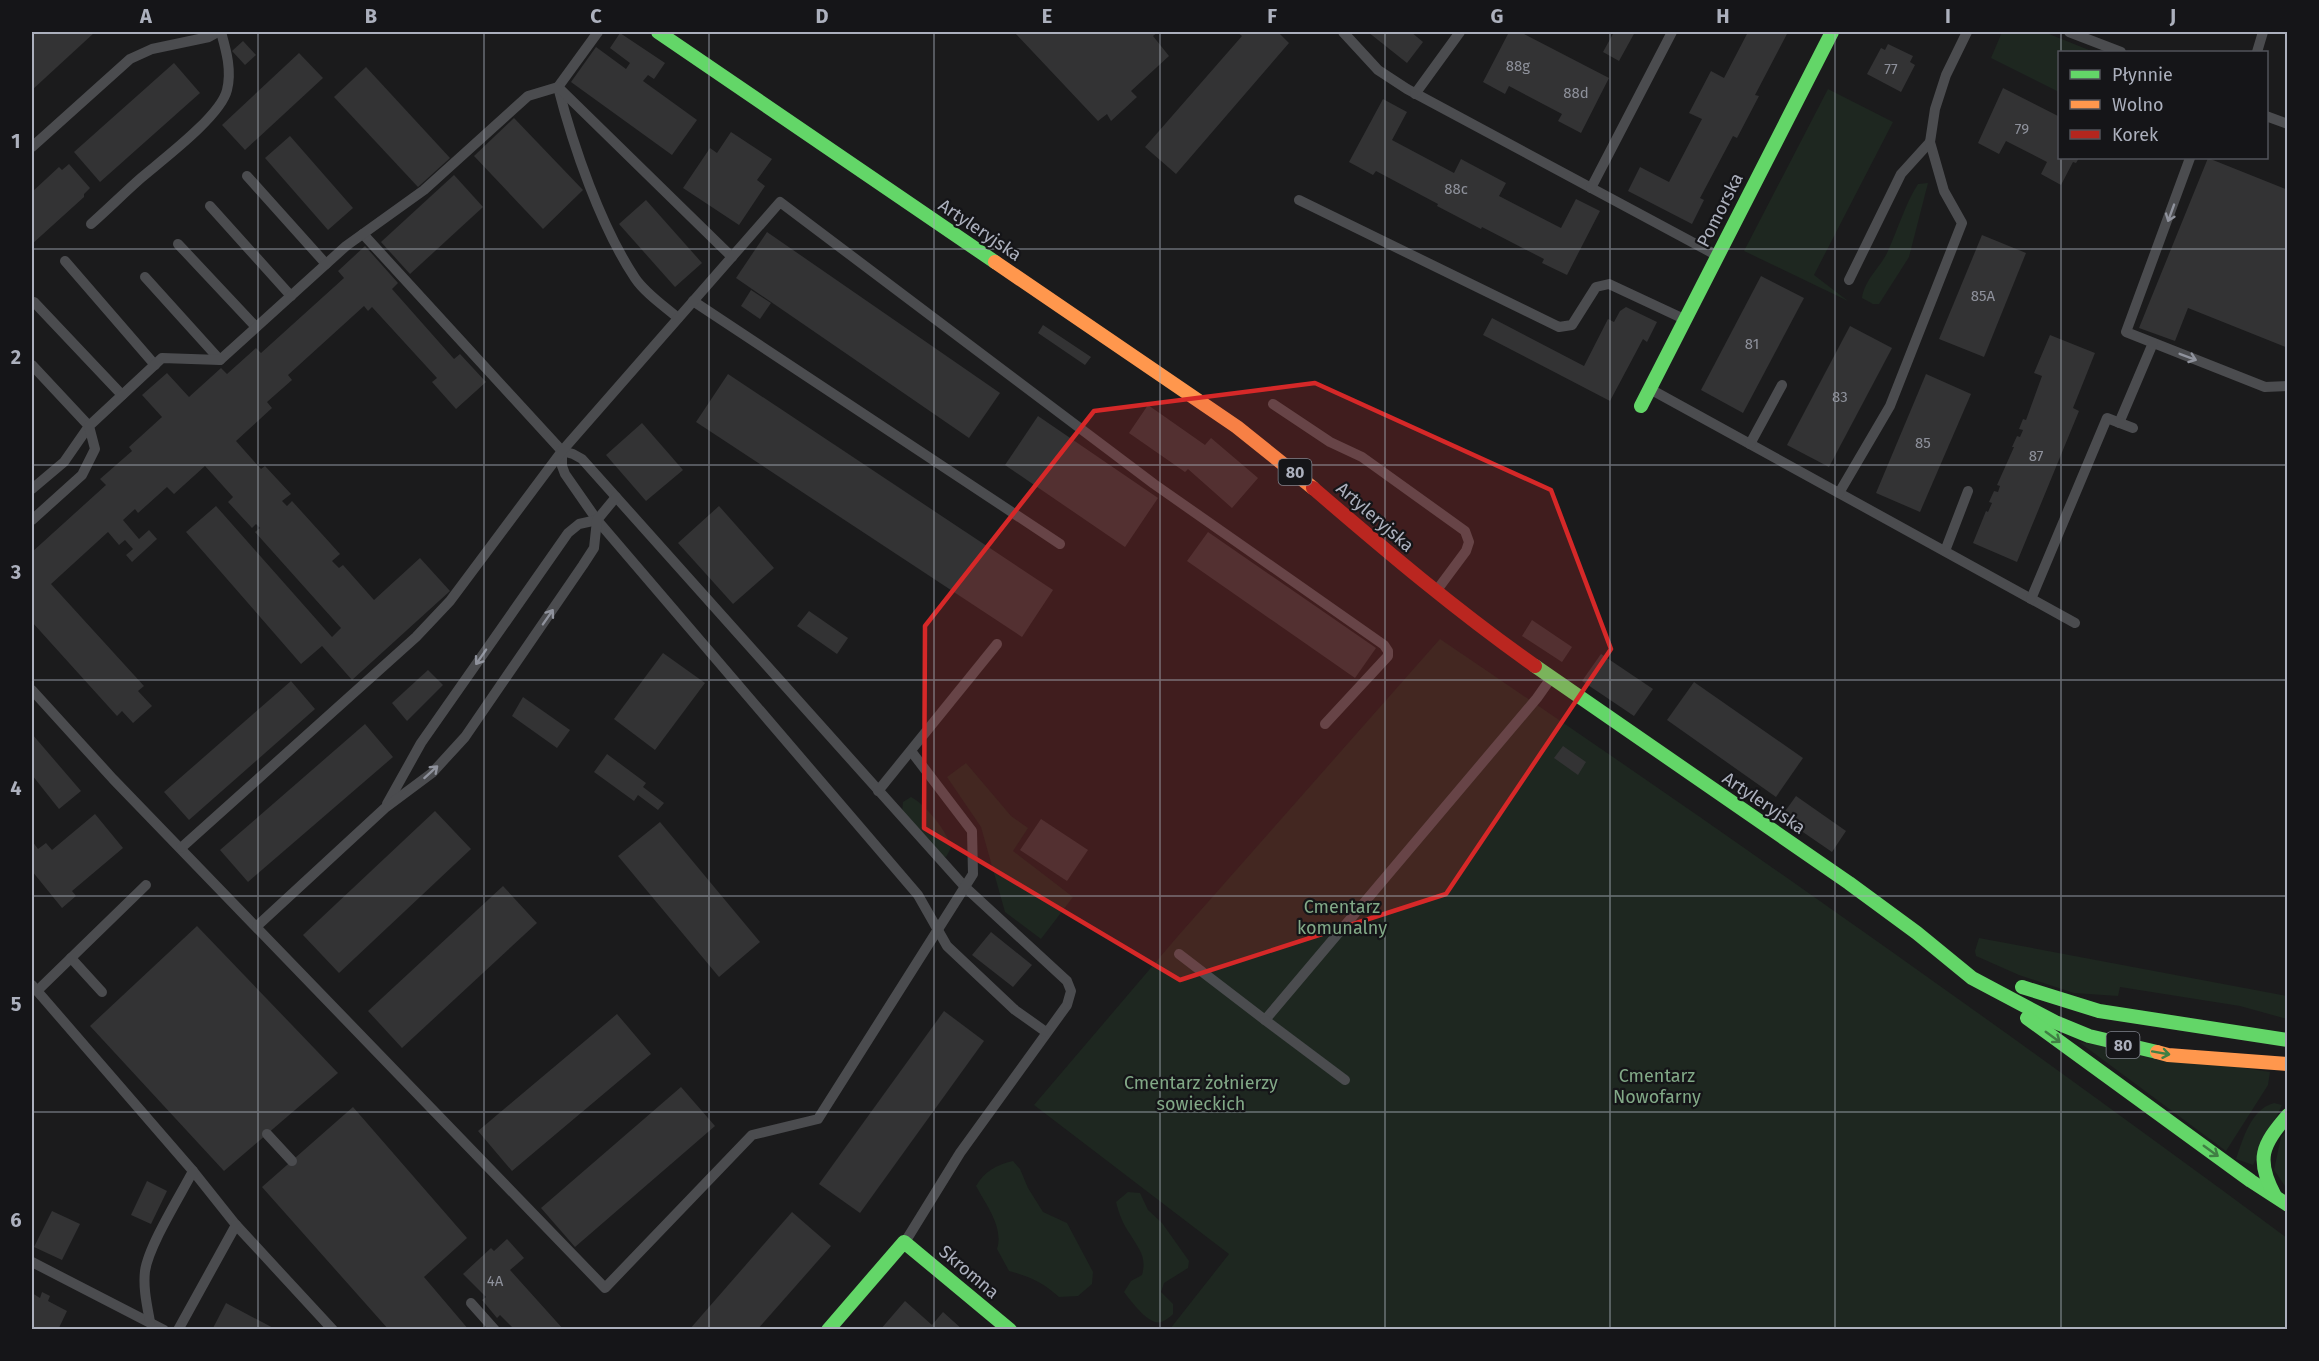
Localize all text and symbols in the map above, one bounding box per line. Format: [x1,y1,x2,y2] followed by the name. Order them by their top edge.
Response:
[139,4,153,28] text: A
[365,4,377,28] text: B
[590,4,602,28] text: C
[815,4,829,28] text: D
[1042,4,1052,28] text: E
[1267,4,1277,28] text: F
[1491,4,1503,28] text: G
[1716,4,1730,28] text: H
[1945,4,1951,28] text: I
[2169,4,2176,28] text: J
[2058,51,2268,159] legend
[1506,57,1530,75] house number: 88g
[1884,60,1898,78] house number: 77
[2112,64,2173,86] text: Płynnie
[1563,84,1589,102] house number: 88d
[2112,94,2164,116] text: Wolno
[2015,120,2029,138] house number: 79
[2112,124,2159,146] text: Korek
[11,129,21,153] text: 1
[1692,169,1748,251] street label: Pomorska
[1444,180,1468,198] house number: 88c
[934,194,1026,266] street label: Artyleryjska
[2164,203,2175,221] one-way arrow
[1971,287,1996,305] house number: 85A
[1745,335,1759,353] house number: 81
[11,345,21,369] text: 2
[2178,352,2197,363] one-way arrow
[1832,388,1848,406] house number: 83
[1915,434,1931,452] house number: 85
[2029,447,2044,465] house number: 87
[1278,459,1312,485] road number: 80
[1332,477,1418,557] street label: Artyleryjska
[10,560,21,584] text: 3
[542,609,554,625] one-way arrow
[475,648,487,665] one-way arrow
[423,765,438,779] one-way arrow
[1718,767,1810,839] street label: Artyleryjska
[10,776,22,800] text: 4
[1297,896,1387,939] park label: Cmentarz komunalny
[11,992,22,1016] text: 5
[2044,1031,2060,1043] one-way arrow
[2106,1032,2140,1058] road number: 80
[2151,1048,2170,1059] one-way arrow
[1613,1065,1701,1108] park label: Cmentarz Nowofarny
[1124,1072,1278,1115] park label: Cmentarz żołnierzy sowieckich
[2202,1145,2218,1158] one-way arrow
[10,1208,22,1232] text: 6
[934,1241,1004,1303] street label: Skromna
[487,1272,504,1290] house number: 4A

